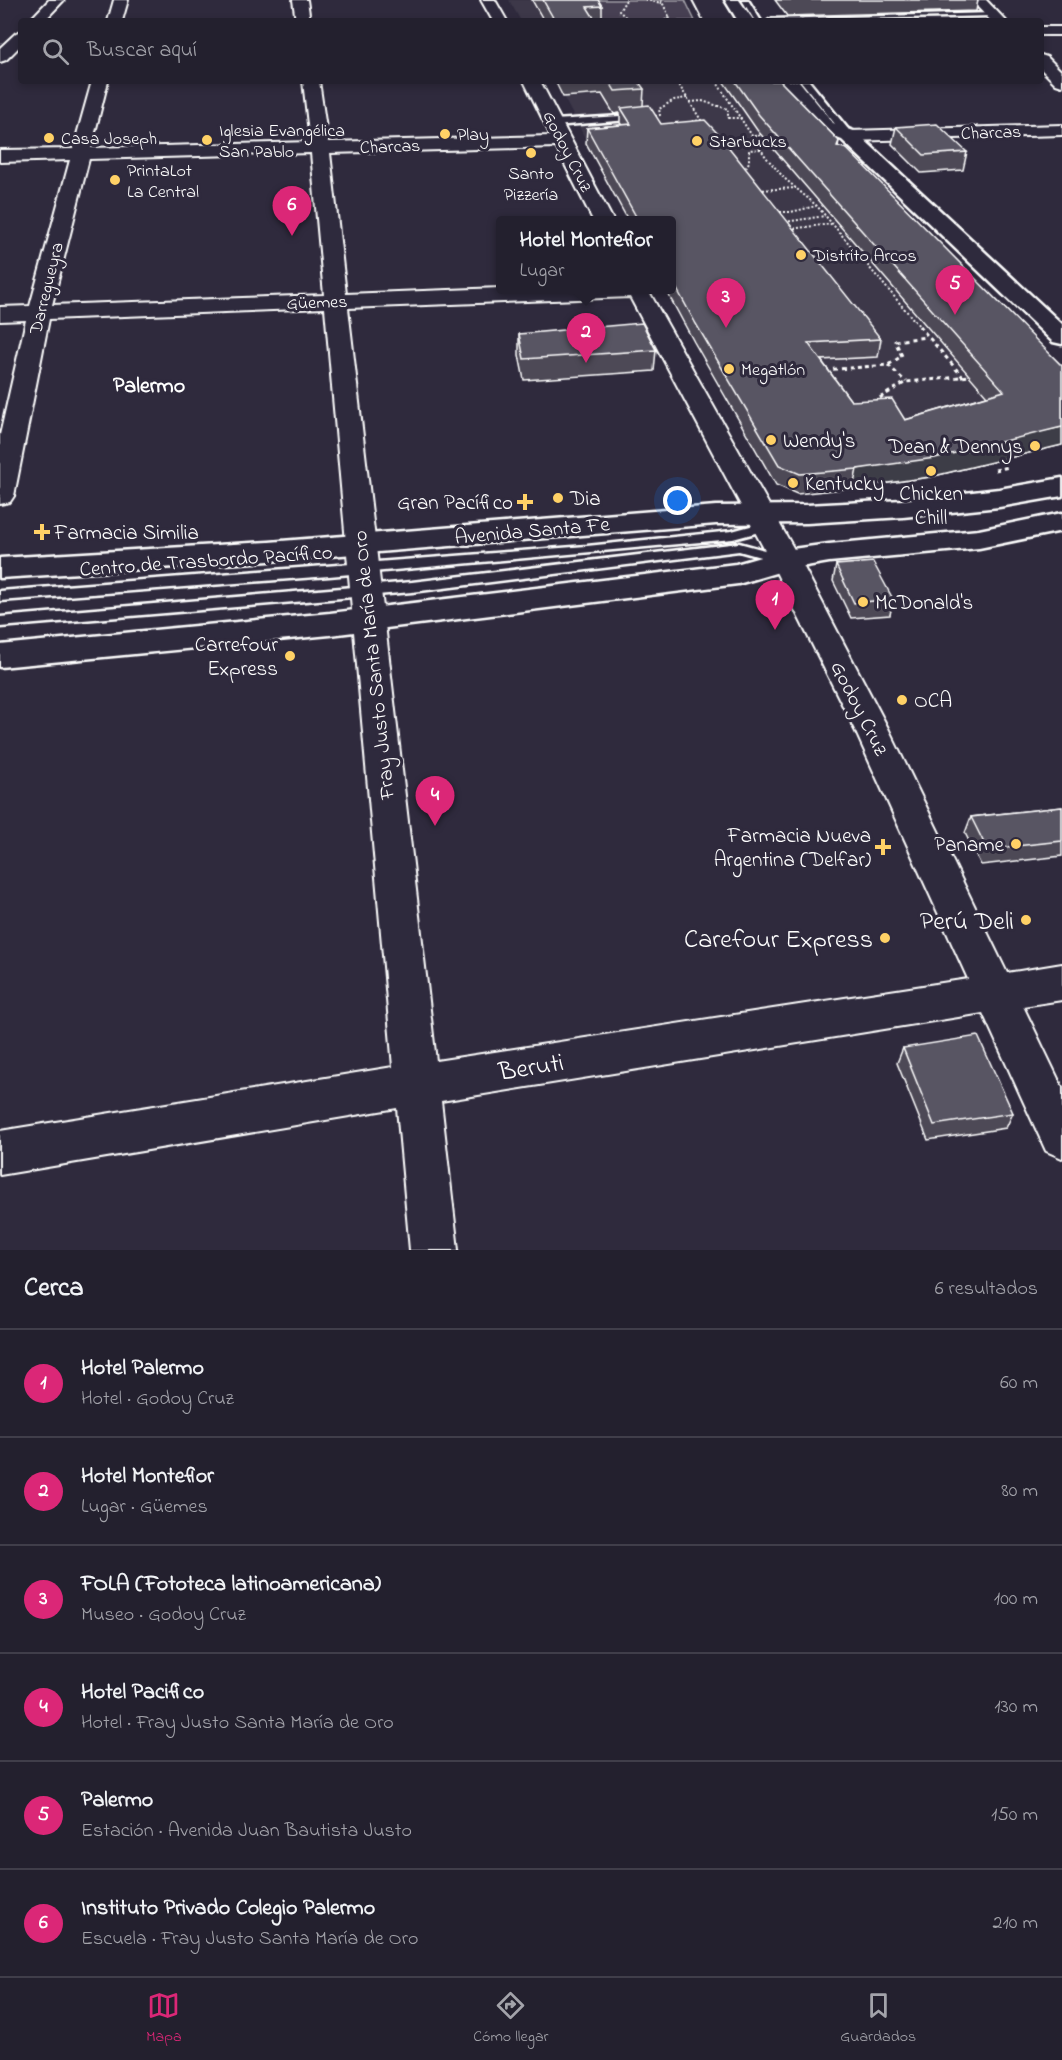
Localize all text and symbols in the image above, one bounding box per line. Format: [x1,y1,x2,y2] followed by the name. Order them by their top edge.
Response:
[18,18,1044,84] search box
[39,35,72,68] icon: search
[87,35,197,67] text: Buscar aquí
[535,107,598,197] street label: Godoy Cruz
[219,119,345,166] place label: Iglesia Evangélica San Pablo
[960,120,1022,148] street label: Charcas
[457,123,489,149] place label: Play
[61,127,157,153] place label: Casa Joseph
[438,127,452,141] marker: Play
[709,130,787,156] place label: Starbucks
[42,131,56,145] marker: Casa Joseph
[200,133,214,147] marker: Iglesia Evangélica San Pablo
[359,134,421,162] street label: Charcas
[690,134,704,148] marker: Starbucks
[524,146,538,160] marker: Santo Pizzería
[127,159,199,206] place label: PrintaLot La Central
[504,162,558,209] place label: Santo Pizzería
[108,173,122,187] marker: PrintaLot La Central
[272,186,312,236] pin: 6
[496,216,676,294] popup
[520,225,652,257] text: Hotel Monteflor
[24,240,73,338] street label: Darregueyra
[812,244,917,270] place label: Distrito Arcos
[794,248,808,262] marker: Distrito Arcos
[520,257,564,286] text: Lugar
[936,266,974,315] pin: 5
[706,278,746,328] pin: 3
[286,290,348,318] street label: Güemes
[566,314,606,363] pin: 2
[741,358,805,385] place label: Megatlón
[722,362,736,376] marker: Megatlón
[113,371,185,403] district label: Palermo
[783,427,855,459] place label: Wendy's
[764,433,778,447] marker: Wendy's
[887,433,1023,465] place label: Dean & Dennys
[1028,439,1042,453] marker: Dean & Dennys
[924,464,938,478] marker: Chicken Chill
[805,470,884,502] place label: Kentucky
[786,476,800,490] marker: Kentucky
[899,480,963,534] place label: Chicken Chill
[569,485,601,515] place label: Dia
[663,486,692,515] your location
[397,489,513,519] place label: Gran Pacífico
[551,491,565,505] marker: Dia
[518,495,532,509] marker: Gran Pacífico
[453,510,611,554] street label: Avenida Santa Fe
[53,519,199,549] place label: Farmacia Similia
[35,525,49,539] marker: Farmacia Similia
[346,529,406,802] street label: Fray Justo Santa María de Oro
[79,538,334,586] street label: Centro de Trasbordo Pacífico
[756,580,794,630] pin: 1
[875,589,973,619] place label: McDonald's
[856,595,870,609] marker: McDonald's
[195,631,278,685] place label: Carrefour Express
[283,649,297,663] marker: Carrefour Express
[820,656,895,762] street label: Godoy Cruz
[914,687,952,717] place label: OCA
[895,693,909,707] marker: OCA
[416,776,454,826] pin: 4
[714,822,871,878] place label: Farmacia Nueva Argentina (Delfar)
[934,831,1005,861] place label: Paname
[1009,837,1023,851] marker: Paname
[876,840,890,854] marker: Farmacia Nueva Argentina (Delfar)
[920,904,1014,942] place label: Perú Deli
[1019,913,1033,927] marker: Perú Deli
[684,922,873,960] place label: Carefour Express
[878,931,892,945] marker: Carefour Express
[495,1045,567,1093] street label: Beruti
[24,1270,84,1308] text: Cerca
[935,1275,1038,1304] text: 6 resultados
[81,1353,204,1385] text: Hotel Palermo
[40,1369,47,1398] text: 1
[1000,1369,1038,1398] text: 60 m
[81,1385,234,1414] text: Hotel · Godoy Cruz
[81,1461,214,1493] text: Hotel Monteflor
[39,1477,48,1506] text: 2
[1001,1477,1038,1506] text: 80 m
[81,1493,208,1522] text: Lugar · Güemes
[81,1569,381,1601] text: FOLA (Fototeca latinoamericana)
[39,1585,48,1614] text: 3
[994,1585,1038,1614] text: 100 m
[81,1601,246,1630] text: Museo · Godoy Cruz
[81,1677,204,1709] text: Hotel Pacifico
[39,1693,48,1722] text: 4
[994,1693,1038,1722] text: 130 m
[81,1709,394,1738] text: Hotel · Fray Justo Santa María de Oro
[81,1785,153,1817] text: Palermo
[38,1801,49,1830] text: 5
[991,1801,1038,1830] text: 150 m
[81,1817,412,1846] text: Estación · Avenida Juan Bautista Justo
[81,1893,375,1925] text: Instituto Privado Colegio Palermo
[39,1909,48,1938] text: 6
[993,1909,1038,1938] text: 210 m
[81,1925,418,1954] text: Escuela · Fray Justo Santa María de Oro
[146,1989,182,2049] tab: Mapa
[473,1989,549,2049] tab: Cómo llegar
[840,1989,916,2049] tab: Guardados

